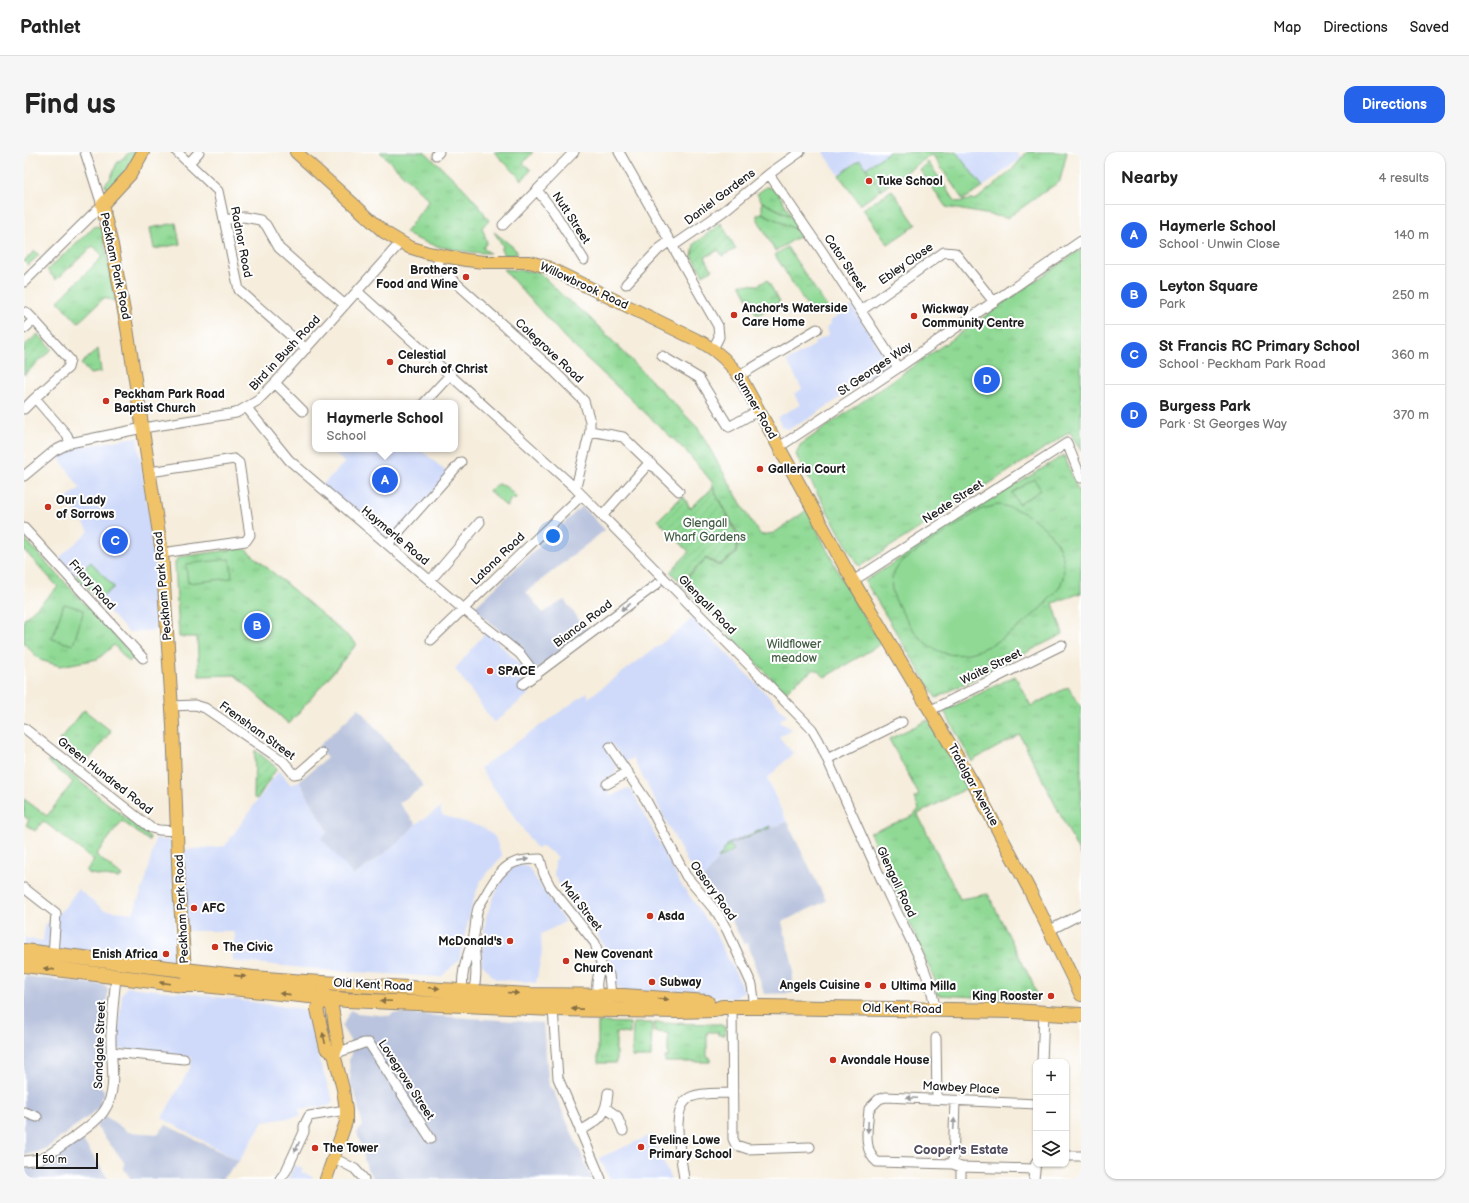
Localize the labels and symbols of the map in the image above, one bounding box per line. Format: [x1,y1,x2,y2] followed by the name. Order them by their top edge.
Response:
[682,166,758,228] street label: Daniel Gardens
[877,174,943,189] place label: Tuke School
[864,176,874,186] marker: Tuke School
[549,189,594,247] street label: Nutt Street
[227,205,255,279] street label: Radnor Road
[96,211,134,321] street label: Peckham Park Road
[820,232,870,295] street label: Cator Street
[876,240,936,288] street label: Ebley Close
[537,259,631,313] street label: Willowbrook Road
[376,263,458,292] place label: Brothers Food and Wine
[461,272,471,282] marker: Brothers Food and Wine
[741,301,848,330] place label: Anchor's Waterside Care Home
[922,302,1024,331] place label: Wickway Community Centre
[729,310,739,320] marker: Anchor's Waterside Care Home
[909,311,919,321] marker: Wickway Community Centre
[246,312,324,394] street label: Bird in Bush Road
[512,316,586,387] street label: Colegrove Road
[835,338,916,399] street label: St Georges Way
[398,348,488,377] place label: Celestial Church of Christ
[385,357,395,367] marker: Celestial Church of Christ
[974,365,1000,395] pin: D
[730,370,780,442] street label: Sumner Road
[114,387,225,416] place label: Peckham Park Road Baptist Church
[101,396,111,406] marker: Peckham Park Road Baptist Church
[768,462,846,477] place label: Galleria Court
[755,464,765,474] marker: Galleria Court
[372,465,398,495] pin: A
[920,477,986,527] street label: Neate Street
[56,493,115,522] place label: Our Lady of Sorrows
[43,502,53,512] marker: Our Lady of Sorrows
[358,503,432,569] street label: Haymerle Road
[664,516,746,545] park label: Glengall Wharf Gardens
[102,526,128,556] pin: C
[543,526,563,546] your location
[468,529,528,588] street label: Latona Road
[151,531,175,641] street label: Peckham Park Road
[65,557,119,613] street label: Friary Road
[675,572,739,638] street label: Glengall Road
[551,597,616,651] street label: Bianca Road
[621,603,632,611] one-way arrow
[244,611,270,641] pin: B
[767,637,822,666] park label: Wildflower meadow
[958,646,1024,688] street label: Waite Street
[498,664,536,679] place label: SPACE
[485,666,495,676] marker: SPACE
[216,698,298,764] street label: Frensham Street
[54,734,156,818] street label: Green Hundred Road
[944,741,1002,829] street label: Trafalgar Avenue
[873,844,919,920] street label: Glengall Road
[172,854,192,964] street label: Peckham Park Road
[516,857,529,863] one-way arrow
[686,858,740,924] street label: Ossory Road
[557,878,605,934] street label: Malt Street
[201,901,226,916] place label: AFC
[189,903,199,913] marker: AFC
[657,909,685,924] place label: Asda
[645,911,655,921] marker: Asda
[438,934,502,949] place label: McDonald's
[505,936,515,946] marker: McDonald's
[223,940,274,955] place label: The Civic
[210,942,220,952] marker: The Civic
[92,947,158,962] place label: Enish Africa
[574,947,653,976] place label: New Covenant Church
[161,949,171,959] marker: Enish Africa
[561,956,571,966] marker: New Covenant Church
[43,966,55,972] one-way arrow
[234,973,246,979] one-way arrow
[333,975,413,995] street label: Old Kent Road
[660,975,702,990] place label: Subway
[647,977,657,987] marker: Subway
[779,978,860,993] place label: Angels Cuisine
[159,979,171,986] one-way arrow
[891,979,956,994] place label: Ultima Milla
[863,980,873,990] marker: Angels Cuisine
[878,981,888,991] marker: Ultima Milla
[428,985,441,991] one-way arrow
[972,989,1043,1004] place label: King Rooster
[507,990,519,997] one-way arrow
[279,991,291,997] one-way arrow
[1046,991,1056,1001] marker: King Rooster
[657,995,669,1002] one-way arrow
[380,998,392,1005] one-way arrow
[91,1001,109,1089] street label: Sandgate Street
[862,1001,942,1017] street label: Old Kent Road
[571,1006,583,1013] one-way arrow
[320,1032,326,1045] one-way arrow
[375,1037,438,1123] street label: Lovegrove Street
[840,1053,929,1068] place label: Avondale House
[828,1055,838,1065] marker: Avondale House
[922,1078,1000,1098] street label: Mawbey Place
[905,1095,918,1101] one-way arrow
[951,1117,957,1130] one-way arrow
[865,1121,872,1133] one-way arrow
[649,1133,732,1162] place label: Eveline Lowe Primary School
[294,1141,300,1153] one-way arrow
[323,1141,379,1156] place label: The Tower
[636,1142,646,1152] marker: Eveline Lowe Primary School
[914,1142,1009,1158] district label: Cooper's Estate
[310,1143,320,1153] marker: The Tower
[36,1151,98,1170] scale bar

